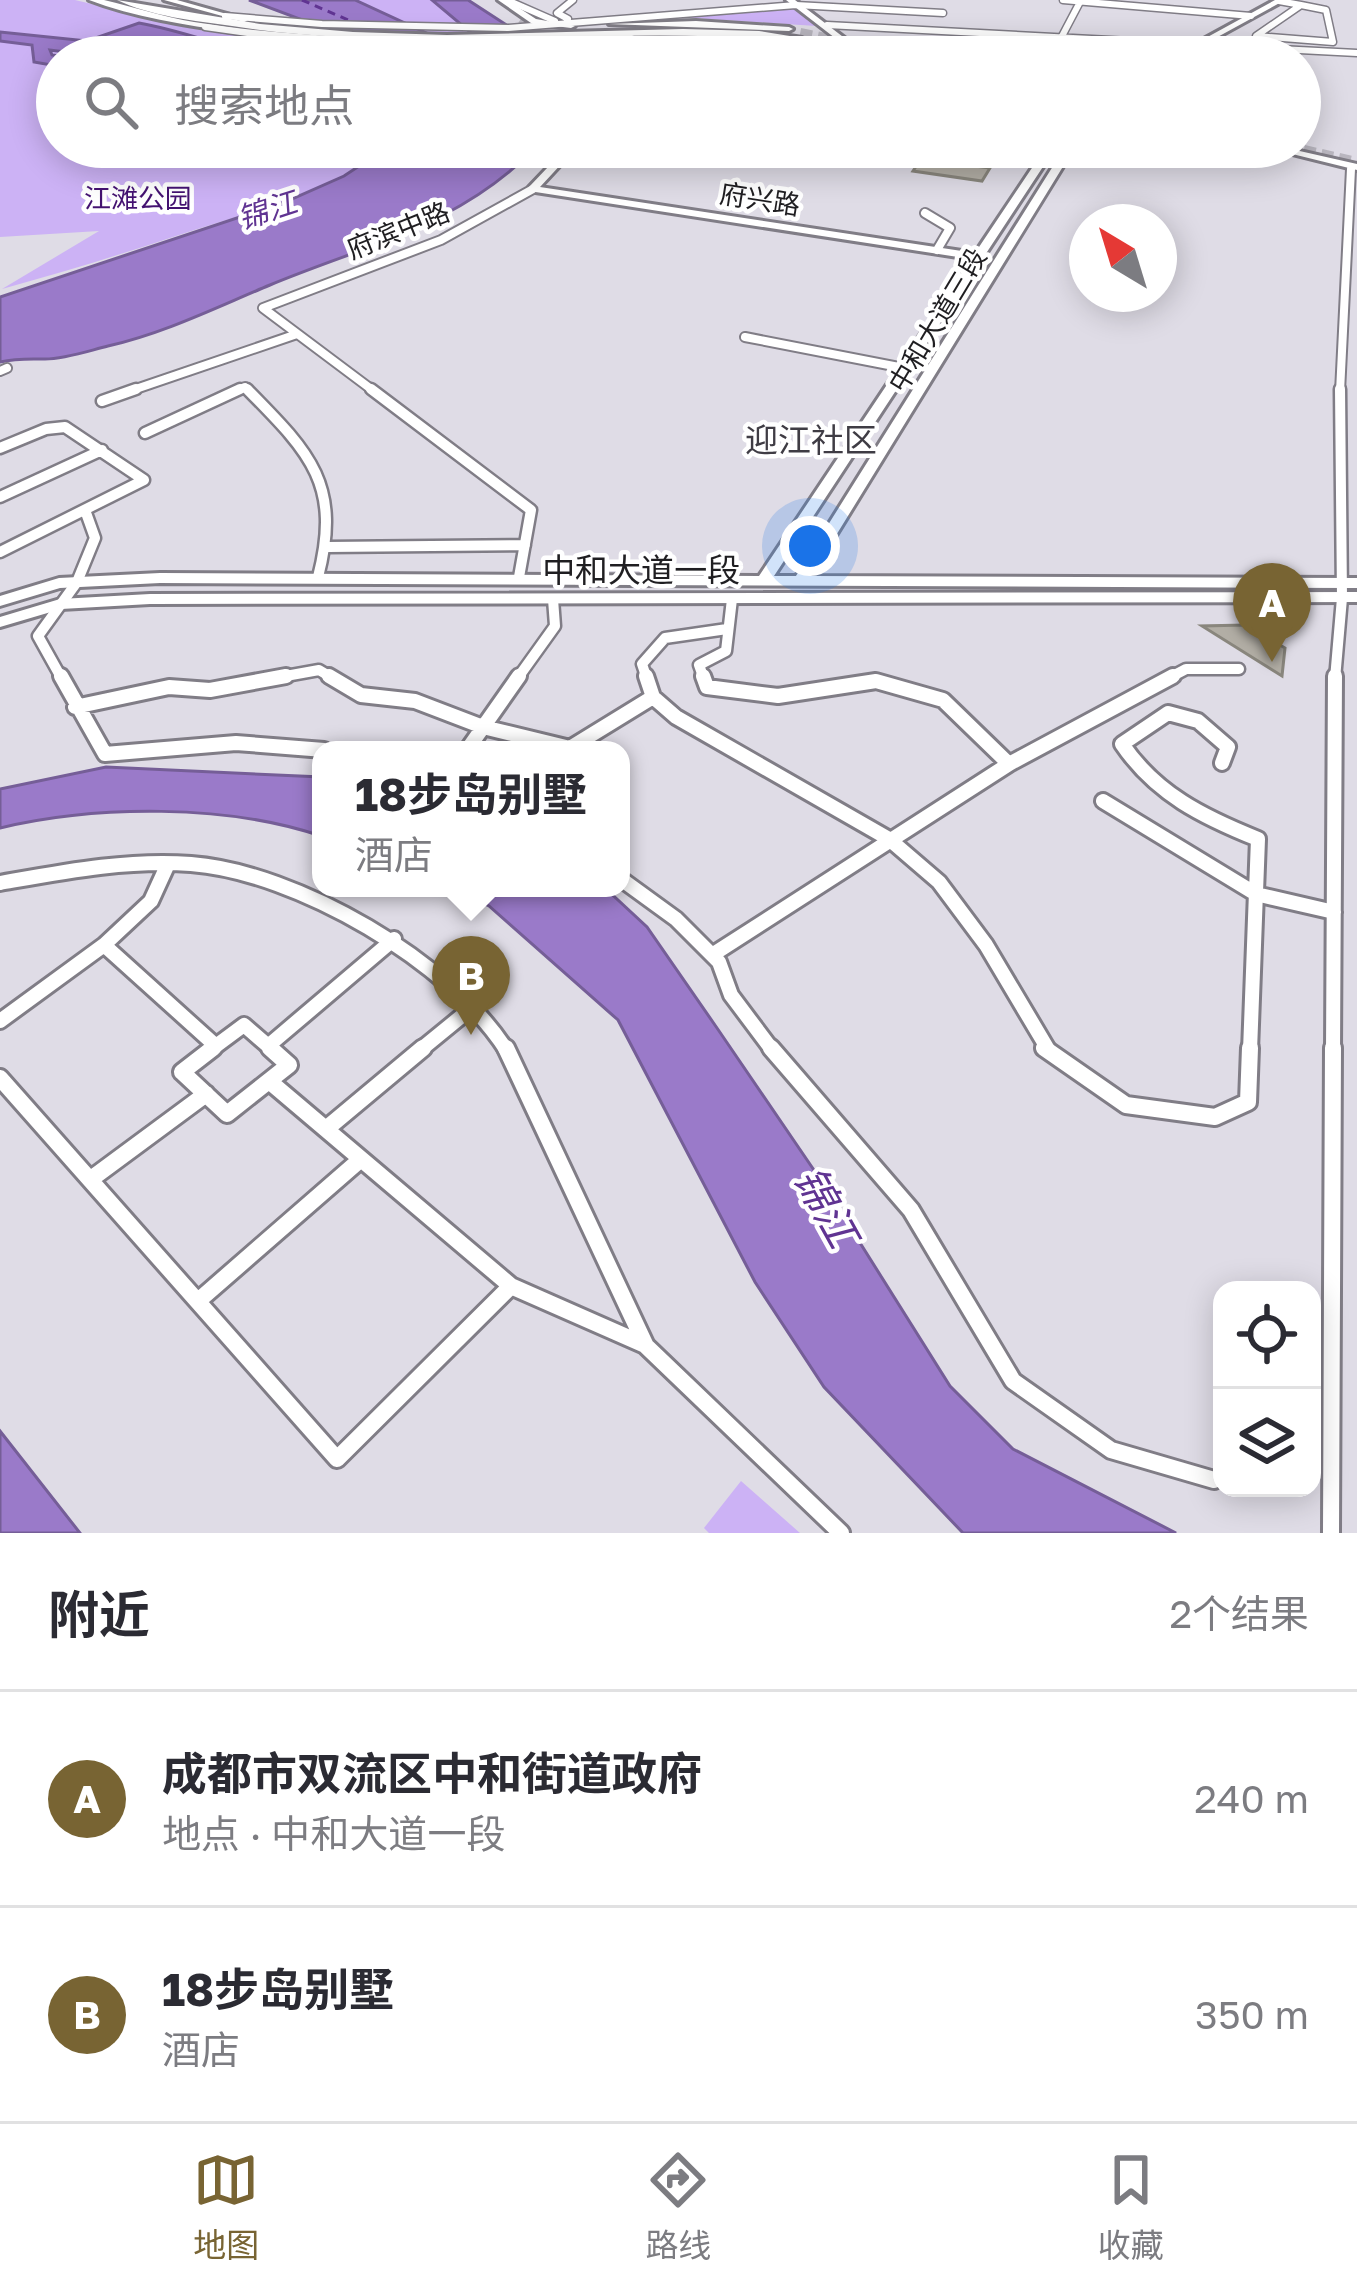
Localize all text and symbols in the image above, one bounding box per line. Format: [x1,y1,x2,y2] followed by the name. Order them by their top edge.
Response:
[36,36,1321,168] search box
[78,69,144,135] icon: search
[174,78,354,132] text: 搜索地点
[717,177,803,221] street label: 府兴路
[84,182,192,214] park label: 江滩公园
[233,183,304,236] water label: 锦江
[342,195,454,265] street label: 府滨中路
[1069,204,1177,312] north arrow
[882,242,992,398] street label: 中和大道三段
[745,420,877,459] district label: 迎江社区
[780,516,840,576] your location
[542,550,740,589] street label: 中和大道一段
[1233,563,1311,662] pin: A
[312,741,630,897] popup
[355,767,587,821] text: 18步岛别墅
[355,831,433,878] text: 酒店
[432,936,510,1035] pin: B
[785,1157,871,1258] water label: 锦江
[1213,1281,1321,1497] map controls
[1213,1281,1321,1389] button: locate
[1213,1389,1321,1497] button: layers
[48,1583,150,1644] text: 附近
[1169,1590,1309,1637] text: 2个结果
[162,1746,702,1800] text: 成都市双流区中和街道政府
[73,1775,101,1822] text: A
[1194,1775,1309,1822] text: 240 m
[162,1810,505,1857] text: 地点 · 中和大道一段
[162,1962,394,2016] text: 18步岛别墅
[73,1991,101,2038] text: B
[1195,1991,1309,2038] text: 350 m
[162,2026,240,2073] text: 酒店
[193,2147,259,2267] tab: 地图
[645,2147,711,2267] tab: 路线
[1098,2147,1164,2267] tab: 收藏

